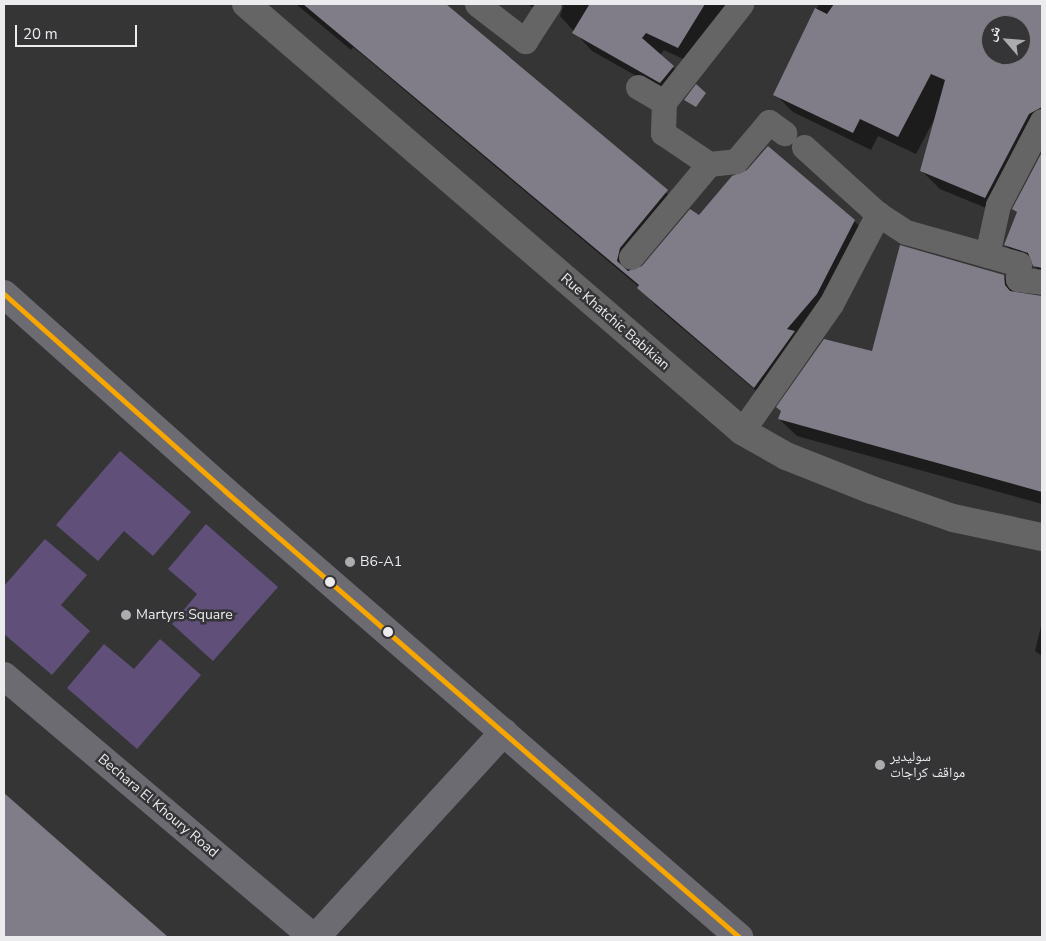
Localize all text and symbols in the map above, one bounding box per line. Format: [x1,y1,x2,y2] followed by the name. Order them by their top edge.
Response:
[18,15,140,47] scale bar
[981,15,1031,65] north arrow
[981,22,1005,44] text: ش
[23,24,58,44] text: 20 m
[557,270,673,374] street label: Rue Khatchic Babikian
[360,554,402,570] place label: B6-A1
[344,556,356,568] marker: B6-A1
[325,577,335,587] unlabelled marker
[136,607,233,623] place label: Martyrs Square
[120,609,132,621] marker: Martyrs Square
[383,627,393,637] unlabelled marker
[890,749,965,782] place label: سوليدير مواقف كراجات
[94,751,222,861] street label: Bechara El Khoury Road
[874,759,886,771] marker: سوليدير مواقف كراجات

